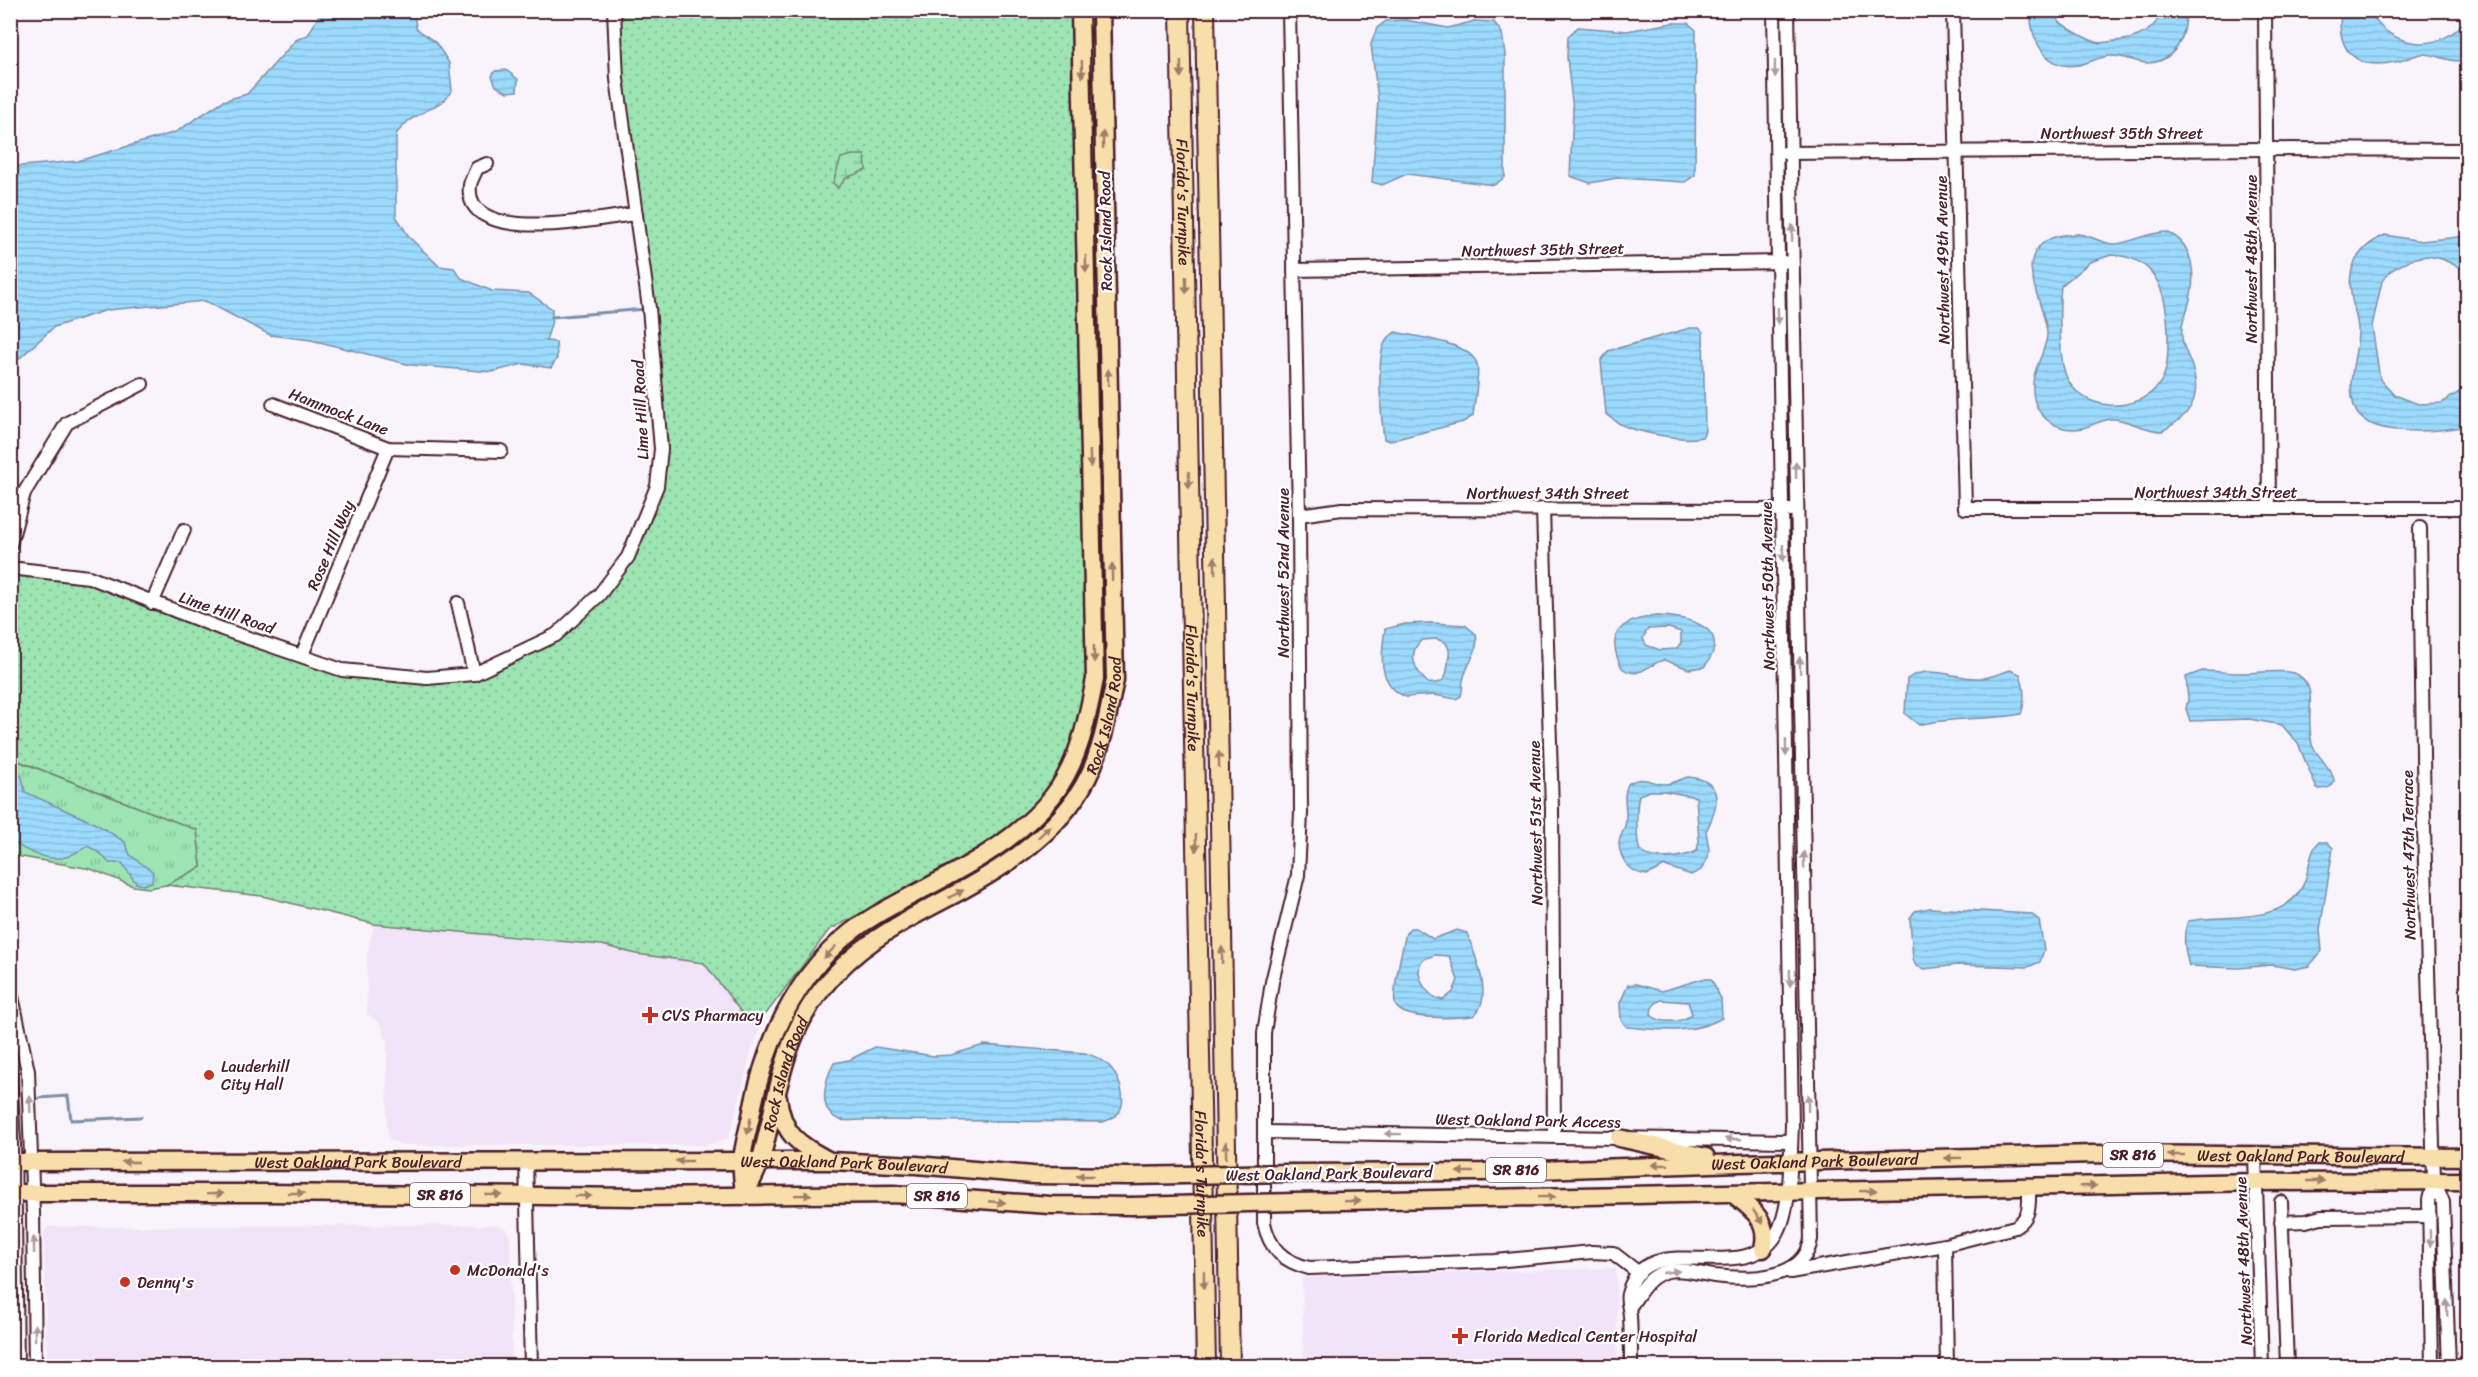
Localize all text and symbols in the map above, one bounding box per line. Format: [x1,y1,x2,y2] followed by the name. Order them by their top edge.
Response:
[1077,59,1086,78] one-way arrow
[1177,59,1186,78] one-way arrow
[1770,59,1779,78] one-way arrow
[2041,119,2204,148] street label: Northwest 35th Street
[1099,131,1108,150] one-way arrow
[1167,138,1199,266] street label: Florida's Turnpike
[1090,169,1121,291] street label: Rock Island Road
[2237,174,2266,343] street label: Northwest 48th Avenue
[1927,175,1958,345] street label: Northwest 49th Avenue
[1787,224,1797,243] one-way arrow
[1461,234,1625,265] street label: Northwest 35th Street
[1081,254,1091,273] one-way arrow
[1181,275,1190,294] one-way arrow
[1774,307,1783,326] one-way arrow
[623,358,658,460] street label: Lime Hill Road
[1103,368,1113,387] one-way arrow
[285,379,393,444] street label: Hammock Lane
[1085,449,1095,468] one-way arrow
[1791,461,1800,480] one-way arrow
[1184,470,1194,489] one-way arrow
[2134,478,2298,507] street label: Northwest 34th Street
[1466,479,1630,508] street label: Northwest 34th Street
[1269,488,1298,658] street label: Northwest 52nd Avenue
[298,495,363,595] street label: Rose Hill Way
[1752,501,1783,671] street label: Northwest 50th Avenue
[1778,544,1788,563] one-way arrow
[1210,555,1220,574] one-way arrow
[1108,563,1117,582] one-way arrow
[175,583,280,643] street label: Lime Hill Road
[1177,624,1208,752] street label: Florida's Turnpike
[1090,644,1099,663] one-way arrow
[1077,655,1130,779] street label: Rock Island Road
[1795,656,1805,675] one-way arrow
[1781,739,1791,758] one-way arrow
[1520,740,1551,906] street label: Northwest 51st Avenue
[1214,750,1223,769] one-way arrow
[2393,770,2424,940] street label: Northwest 47th Terrace
[1037,825,1051,839] one-way arrow
[1191,833,1201,852] one-way arrow
[1799,851,1809,870] one-way arrow
[948,889,965,899] one-way arrow
[824,944,837,959] one-way arrow
[1217,945,1227,964] one-way arrow
[1785,968,1794,987] one-way arrow
[662,1001,764,1030] place label: CVS Pharmacy
[643,1008,657,1022] marker: CVS Pharmacy
[754,1010,817,1135] street label: Rock Island Road
[221,1052,290,1099] place label: Lauderhill City Hall
[202,1068,216,1082] marker: Lauderhill City Hall
[1803,1093,1813,1112] one-way arrow
[25,1095,34,1114] one-way arrow
[1435,1104,1621,1137] street label: West Oakland Park Access
[1186,1110,1218,1238] street label: Florida's Turnpike
[744,1116,753,1135] one-way arrow
[1383,1129,1402,1139] one-way arrow
[1723,1134,1742,1144] one-way arrow
[1221,1140,1231,1159] one-way arrow
[2197,1141,2406,1171] street label: West Oakland Park Boulevard
[2103,1143,2163,1167] road number: SR 816
[1711,1144,1920,1179] street label: West Oakland Park Boulevard
[254,1147,463,1177] street label: West Oakland Park Boulevard
[740,1147,950,1183] street label: West Oakland Park Boulevard
[2166,1150,2185,1160] one-way arrow
[1944,1153,1963,1163] one-way arrow
[674,1156,693,1166] one-way arrow
[120,1157,139,1167] one-way arrow
[1225,1157,1434,1190] street label: West Oakland Park Boulevard
[1486,1158,1546,1182] road number: SR 816
[1651,1161,1670,1170] one-way arrow
[1456,1167,1475,1177] one-way arrow
[1075,1171,1094,1181] one-way arrow
[2226,1176,2261,1346] street label: Northwest 48th Avenue
[2307,1176,2326,1186] one-way arrow
[2078,1182,2097,1191] one-way arrow
[410,1183,470,1207] road number: SR 816
[907,1184,967,1208] road number: SR 816
[1859,1186,1878,1196] one-way arrow
[287,1188,306,1198] one-way arrow
[205,1189,224,1198] one-way arrow
[793,1190,812,1199] one-way arrow
[485,1191,504,1200] one-way arrow
[573,1191,592,1201] one-way arrow
[1538,1193,1557,1202] one-way arrow
[1343,1196,1362,1206] one-way arrow
[988,1197,1007,1206] one-way arrow
[1752,1209,1764,1225] one-way arrow
[2425,1229,2435,1248] one-way arrow
[29,1236,39,1255] one-way arrow
[467,1256,549,1285] place label: McDonald's
[448,1263,462,1277] marker: McDonald's
[1662,1267,1681,1277] one-way arrow
[137,1268,194,1297] place label: Denny's
[1199,1271,1209,1290] one-way arrow
[118,1275,132,1289] marker: Denny's
[2442,1299,2451,1318] one-way arrow
[30,1322,40,1341] one-way arrow
[1474,1322,1698,1351] place label: Florida Medical Center Hospital
[1451,1327,1469,1345] marker: Florida Medical Center Hospital

